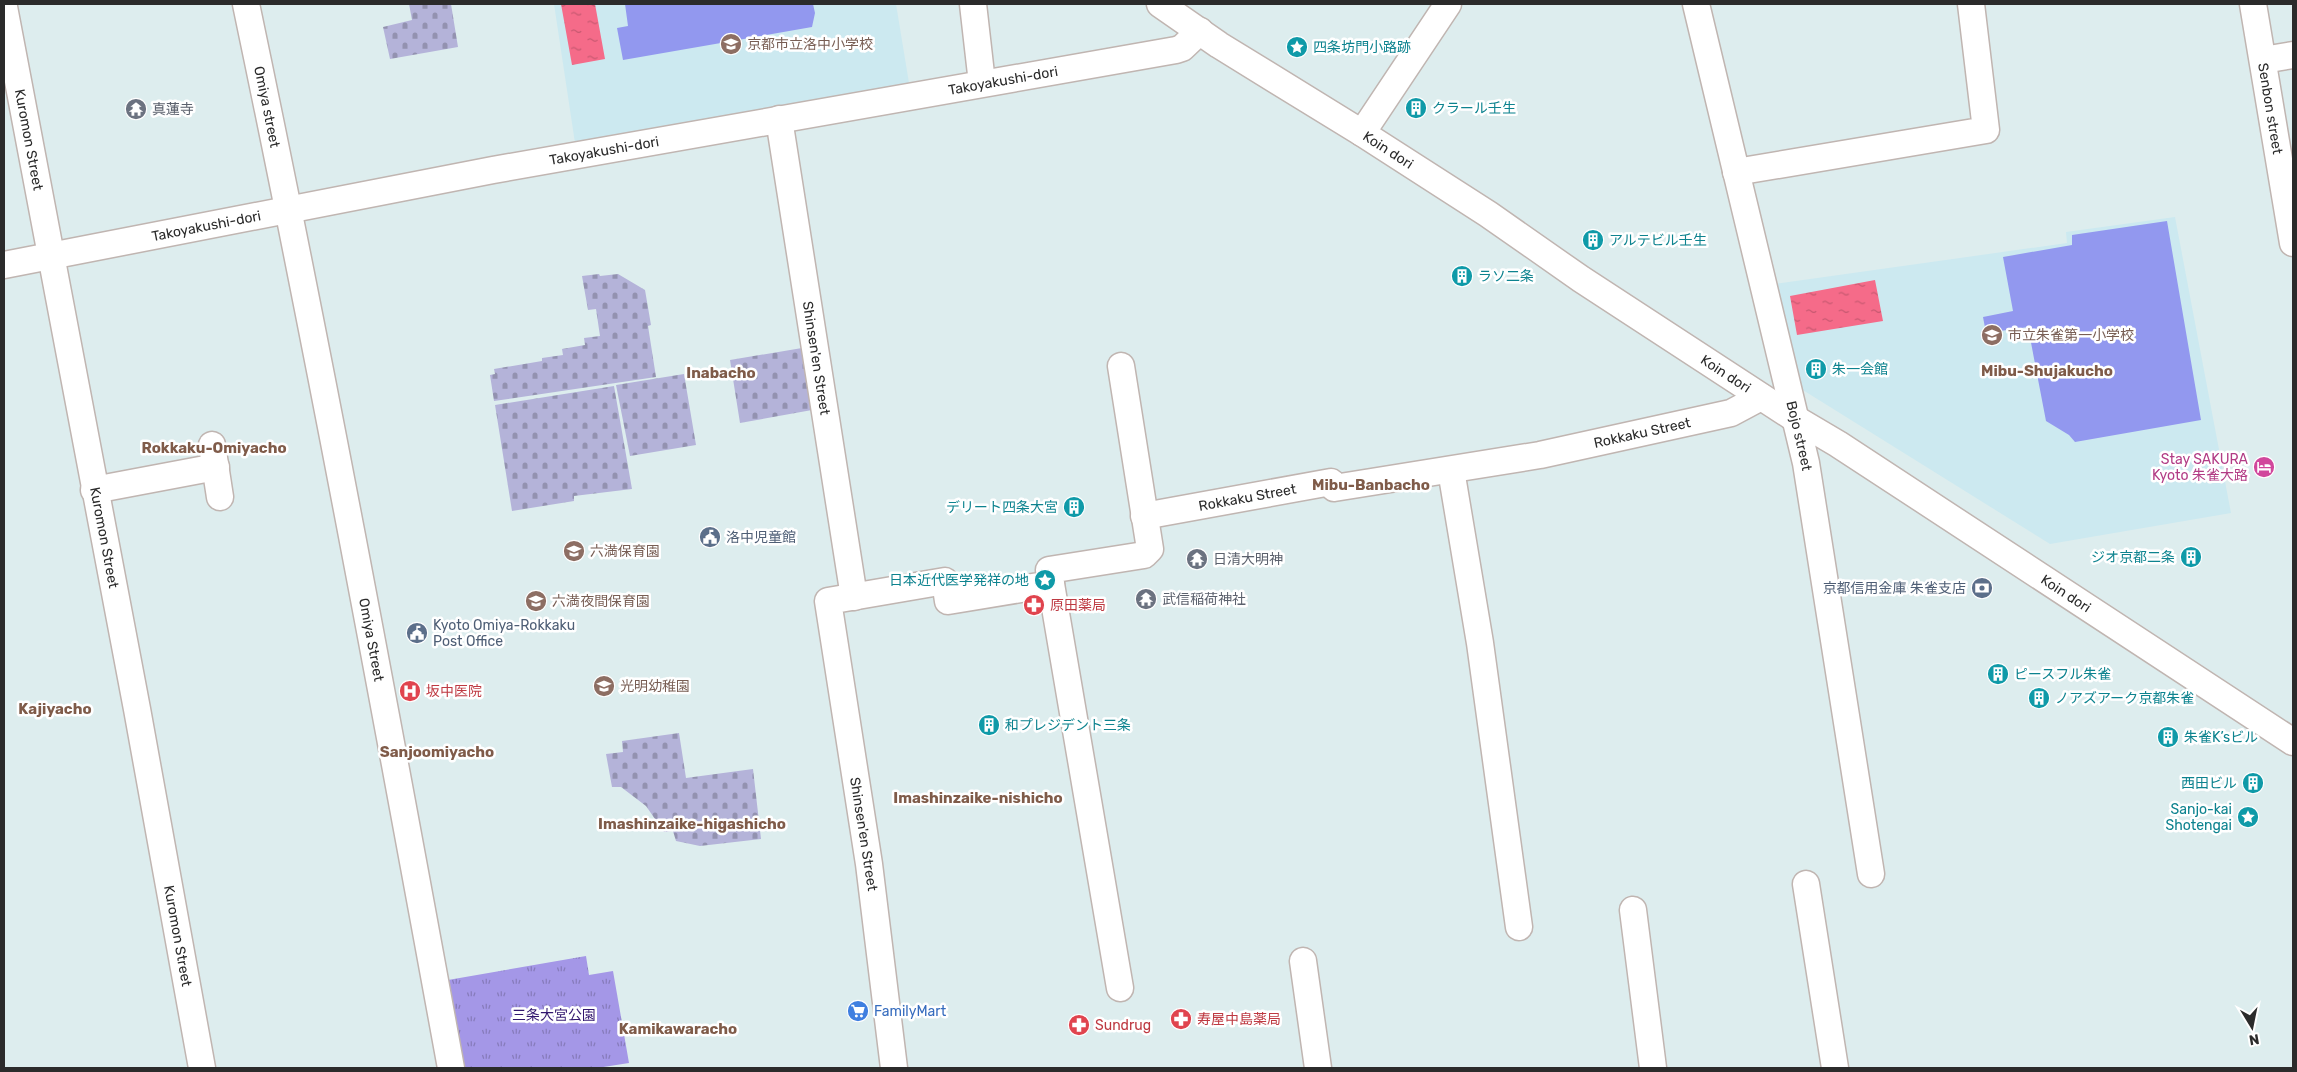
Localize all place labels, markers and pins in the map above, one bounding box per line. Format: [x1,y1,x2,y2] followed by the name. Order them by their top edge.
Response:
[719,32,743,56] school or university icon: 京都市立洛中小学校
[1285,35,1309,59] place icon: 四条坊門小路跡
[747,36,873,53] place label: 京都市立洛中小学校
[1313,39,1411,56] place label: 四条坊門小路跡
[1404,96,1428,120] building icon: クラール壬生
[124,97,148,121] temple icon: 真蓮寺
[1432,100,1516,117] place label: クラール壬生
[152,101,194,118] place label: 真蓮寺
[1581,228,1605,252] building icon: アルテビル壬生
[1609,232,1707,249] place label: アルテビル壬生
[1450,264,1474,288] building icon: ラソ二条
[1478,268,1534,285] place label: ラソ二条
[1980,323,2004,347] school or university icon: 市立朱雀第一小学校
[2008,327,2134,344] place label: 市立朱雀第一小学校
[1804,357,1828,381] building icon: 朱一会館
[1832,361,1888,378] place label: 朱一会館
[2152,451,2249,484] place label: Stay SAKURA Kyoto 朱雀大路
[2252,455,2276,479] hotel icon: Stay SAKURA Kyoto 朱雀大路
[1062,495,1086,519] building icon: デリート四条大宮
[946,499,1058,516] place label: デリート四条大宮
[698,525,722,549] public building icon: 洛中児童館
[726,529,796,546] place label: 洛中児童館
[562,539,586,563] school or university icon: 六満保育園
[590,543,660,560] place label: 六満保育園
[2179,545,2203,569] building icon: ジオ京都二条
[1185,547,1209,571] temple icon: 日清大明神
[2091,549,2175,566] place label: ジオ京都二条
[1213,551,1283,568] place label: 日清大明神
[1033,568,1057,592] place icon: 日本近代医学発祥の地
[889,572,1029,589] place label: 日本近代医学発祥の地
[1970,576,1994,600] bank icon: 京都信用金庫 朱雀支店
[1823,580,1966,597] place label: 京都信用金庫 朱雀支店
[1134,587,1158,611] temple icon: 武信稲荷神社
[524,589,548,613] school or university icon: 六満夜間保育園
[1162,591,1246,608] place label: 武信稲荷神社
[552,593,650,610] place label: 六満夜間保育園
[1022,593,1046,617] pharmacy icon: 原田薬局
[1050,597,1106,614] place label: 原田薬局
[433,617,575,650] place label: Kyoto Omiya-Rokkaku Post Office
[405,621,429,645] public building icon: Kyoto Omiya-Rokkaku Post Office
[1986,662,2010,686] building icon: ピースフル朱雀
[2014,666,2111,683] place label: ピースフル朱雀
[592,674,616,698] school or university icon: 光明幼稚園
[620,678,690,695] place label: 光明幼稚園
[398,679,422,703] hospital icon: 坂中医院
[426,683,482,700] place label: 坂中医院
[2027,686,2051,710] building icon: ノアズアーク京都朱雀
[2055,690,2194,707] place label: ノアズアーク京都朱雀
[977,713,1001,737] building icon: 和プレジデント三条
[1005,717,1131,734] place label: 和プレジデント三条
[2156,725,2180,749] building icon: 朱雀K’sビル
[2184,729,2258,746] place label: 朱雀K’sビル
[2241,771,2265,795] building icon: 西田ビル
[2181,775,2237,792] place label: 西田ビル
[2166,801,2232,834] place label: Sanjo-kai Shotengai
[2236,805,2260,829] place icon: Sanjo-kai Shotengai
[846,999,870,1023] supermarket icon: FamilyMart
[874,1003,947,1020] place label: FamilyMart
[1169,1007,1193,1031] pharmacy icon: 寿屋中島薬局
[1197,1011,1281,1028] place label: 寿屋中島薬局
[1067,1013,1091,1037] pharmacy icon: Sundrug
[1095,1017,1151,1034] place label: Sundrug

